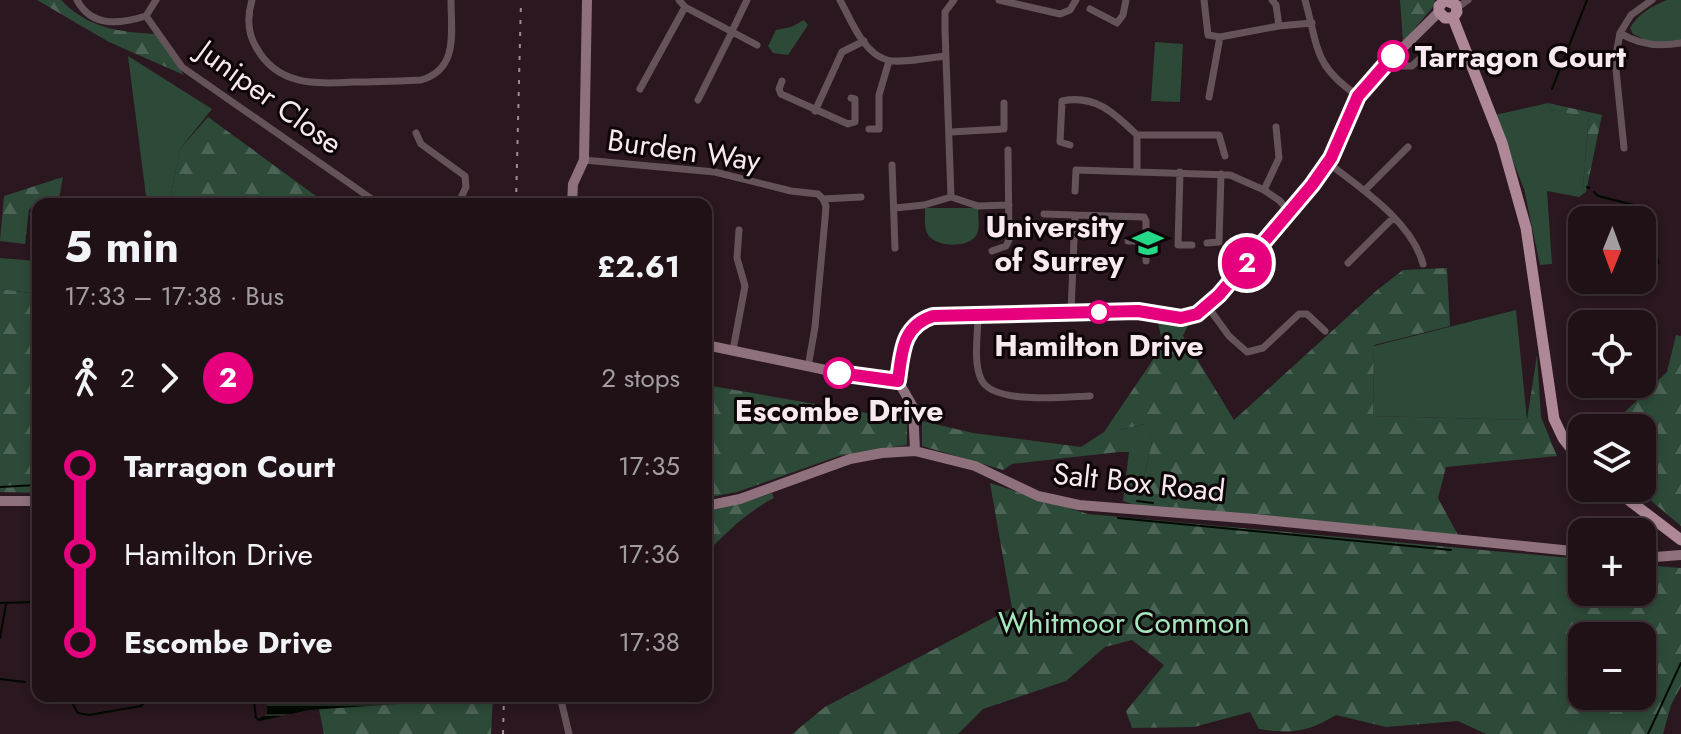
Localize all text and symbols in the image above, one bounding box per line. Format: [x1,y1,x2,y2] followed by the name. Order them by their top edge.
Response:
[185,27,351,164] street label: Juniper Close
[1415,35,1626,78] place label: Tarragon Court
[1378,41,1408,71] marker: Tarragon Court
[605,118,764,182] street label: Burden Way
[985,205,1124,282] place label: University of Surrey
[1568,206,1656,294] north arrow
[1568,206,1656,710] map controls
[64,215,179,279] text: 5 min
[1131,226,1165,260] school or university icon: University of Surrey
[1221,237,1273,289] line badge: 2
[1238,242,1256,283] text: 2
[597,245,680,288] text: £2.61
[64,277,284,315] text: 17:33 – 17:38 · Bus
[1088,301,1110,323] marker: Hamilton Drive
[1568,310,1656,398] button: locate
[994,324,1204,367] place label: Hamilton Drive
[64,356,108,400] icon: walk
[147,356,191,400] icon: forward
[219,357,237,398] text: 2
[824,358,854,388] marker: Escombe Drive
[120,359,135,397] text: 2
[601,359,680,397] text: 2 stops
[735,389,943,432] place label: Escombe Drive
[1568,414,1656,502] button: layers
[124,445,335,488] text: Tarragon Court
[618,447,680,485] text: 17:35
[1051,452,1227,512] street label: Salt Box Road
[1568,518,1656,606] button: +
[124,533,313,576] text: Hamilton Drive
[618,535,680,573] text: 17:36
[998,601,1250,644] park label: Whitmoor Common
[124,621,333,664] text: Escombe Drive
[1568,622,1656,710] button: −
[618,623,680,661] text: 17:38

